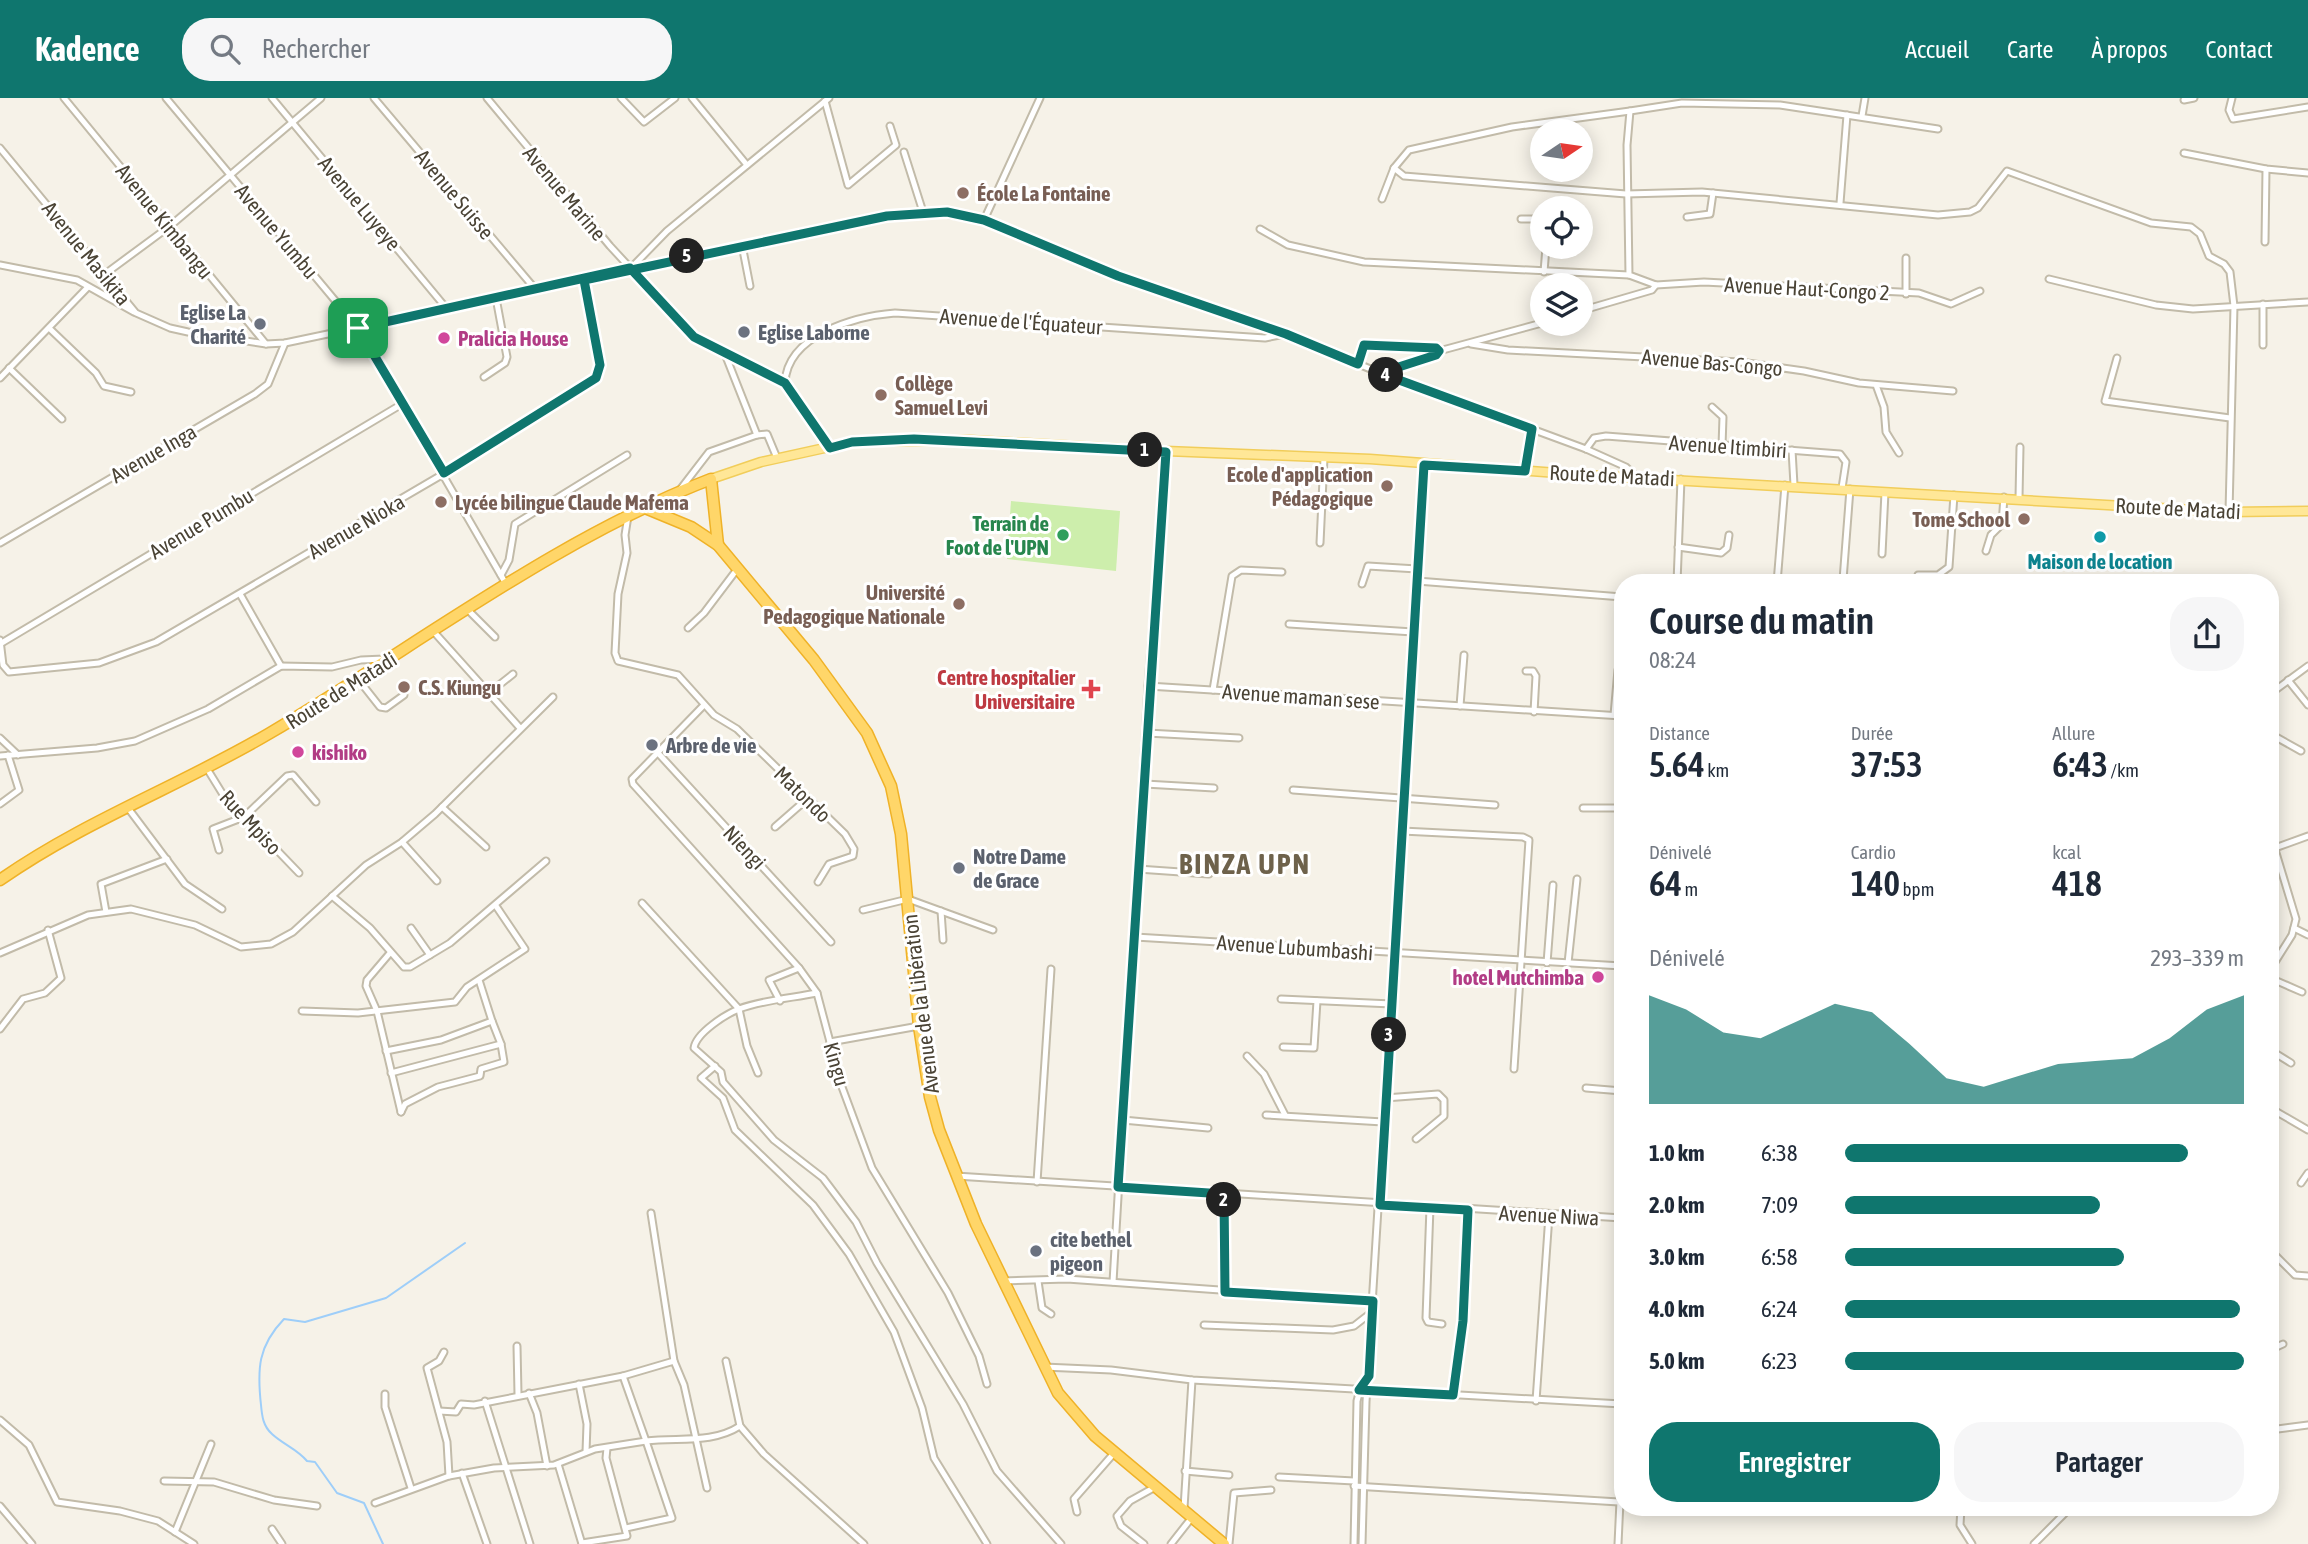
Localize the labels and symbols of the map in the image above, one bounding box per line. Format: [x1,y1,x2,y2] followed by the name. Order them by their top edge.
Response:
[1530,119,1592,182] north arrow
[519,141,611,245] street label: Avenue Marine
[411,144,499,244] street label: Avenue Suisse
[314,151,406,255] street label: Avenue Luyeye
[112,159,218,283] street label: Avenue Kimbangu
[231,179,323,283] street label: Avenue Yumbu
[977,181,1111,205] place label: École La Fontaine
[955,185,971,201] marker: École La Fontaine
[38,196,136,310] street label: Avenue Masikita
[670,238,704,274] pin: 5
[1724,272,1890,304] street label: Avenue Haut-Congo 2
[328,298,388,358] pin
[180,300,246,348] place label: Eglise La Charité
[939,303,1104,339] street label: Avenue de l'Équateur
[252,316,268,332] marker: Eglise La Charité
[758,320,870,344] place label: Eglise Laborne
[736,324,752,340] marker: Eglise Laborne
[458,326,569,350] place label: Pralicia House
[436,330,452,346] marker: Pralicia House
[1641,344,1783,380] street label: Avenue Bas-Congo
[1368,358,1404,392] pin: 4
[895,371,988,419] place label: Collège Samuel Levi
[873,387,889,403] marker: Collège Samuel Levi
[106,419,200,487] street label: Avenue Inga
[1668,430,1788,462] street label: Avenue Itimbiri
[1128,432,1162,468] pin: 1
[1549,460,1675,490] street label: Route de Matadi
[1227,462,1373,510] place label: Ecole d'application Pédagogique
[1379,478,1395,494] marker: Ecole d'application Pédagogique
[145,483,257,563] street label: Avenue Pumbu
[304,489,408,563] street label: Avenue Nioka
[455,490,689,514] place label: Lycée bilingue Claude Mafema
[2115,493,2241,523] street label: Route de Matadi
[433,494,449,510] marker: Lycée bilingue Claude Mafema
[1913,507,2010,531] place label: Tome School
[946,511,1049,559] place label: Terrain de Foot de l'UPN
[2016,511,2032,527] marker: Tome School
[1055,527,1071,543] marker: Terrain de Foot de l'UPN
[2092,529,2108,545] marker: Maison de location
[2027,549,2173,573] place label: Maison de location
[763,580,945,628] place label: Université Pedagogique Nationale
[951,596,967,612] marker: Université Pedagogique Nationale
[281,647,401,733] street label: Route de Matadi
[937,665,1076,713] place label: Centre hospitalier Universitaire
[418,675,501,699] place label: C.S. Kiungu
[396,679,412,695] marker: C.S. Kiungu
[1081,679,1101,699] marker: Centre hospitalier Universitaire
[1221,679,1381,713] street label: Avenue maman sese
[665,733,756,757] place label: Arbre de vie
[644,737,660,753] marker: Arbre de vie
[312,740,367,764] place label: kishiko
[290,744,306,760] marker: kishiko
[770,761,836,827] street label: Matondo
[215,785,287,859] street label: Rue Mpiso
[719,820,771,874] street label: Niengi
[973,844,1066,892] place label: Notre Dame de Grace
[1179,848,1311,880] district label: BINZA UPN
[951,860,967,876] marker: Notre Dame de Grace
[897,913,943,1095] street label: Avenue de la Libération
[1216,930,1374,964] street label: Avenue Lubumbashi
[1452,965,1584,989] place label: hotel Mutchimba
[1590,969,1606,985] marker: hotel Mutchimba
[1372,1018,1406,1052] pin: 3
[819,1039,855,1089] street label: Kingu
[1206,1182,1242,1218] pin: 2
[1498,1200,1600,1230] street label: Avenue Niwa
[1050,1227,1132,1275] place label: cite bethel pigeon
[1028,1243,1044,1259] marker: cite bethel pigeon

